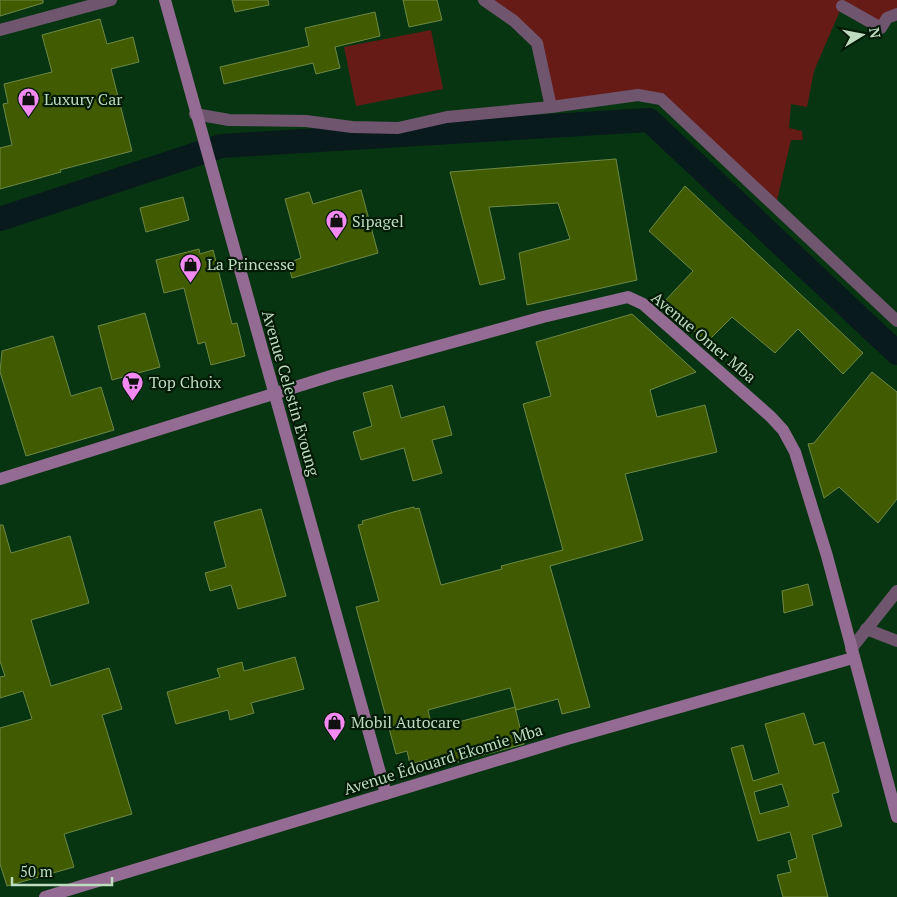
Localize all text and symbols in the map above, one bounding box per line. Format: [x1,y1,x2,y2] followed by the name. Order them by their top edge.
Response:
[837,10,887,60] north arrow
[865,26,886,40] text: N
[16,87,40,118] shop icon: Luxury Car
[44,88,123,110] place label: Luxury Car
[324,209,348,240] shop icon: Sipagel
[352,210,404,232] place label: Sipagel
[179,252,203,283] shop icon: La Princesse
[207,253,295,275] place label: La Princesse
[647,287,761,387] street label: Avenue Omer Mba
[257,308,325,479] street label: Avenue Celestin Evoung
[121,370,145,401] supermarket icon: Top Choix
[149,371,222,393] place label: Top Choix
[323,710,347,741] shop icon: Mobil Autocare
[351,711,460,733] place label: Mobil Autocare
[341,718,545,800] street label: Avenue Édouard Ekomie Mba
[12,854,112,886] scale bar
[20,861,53,881] text: 50 m

